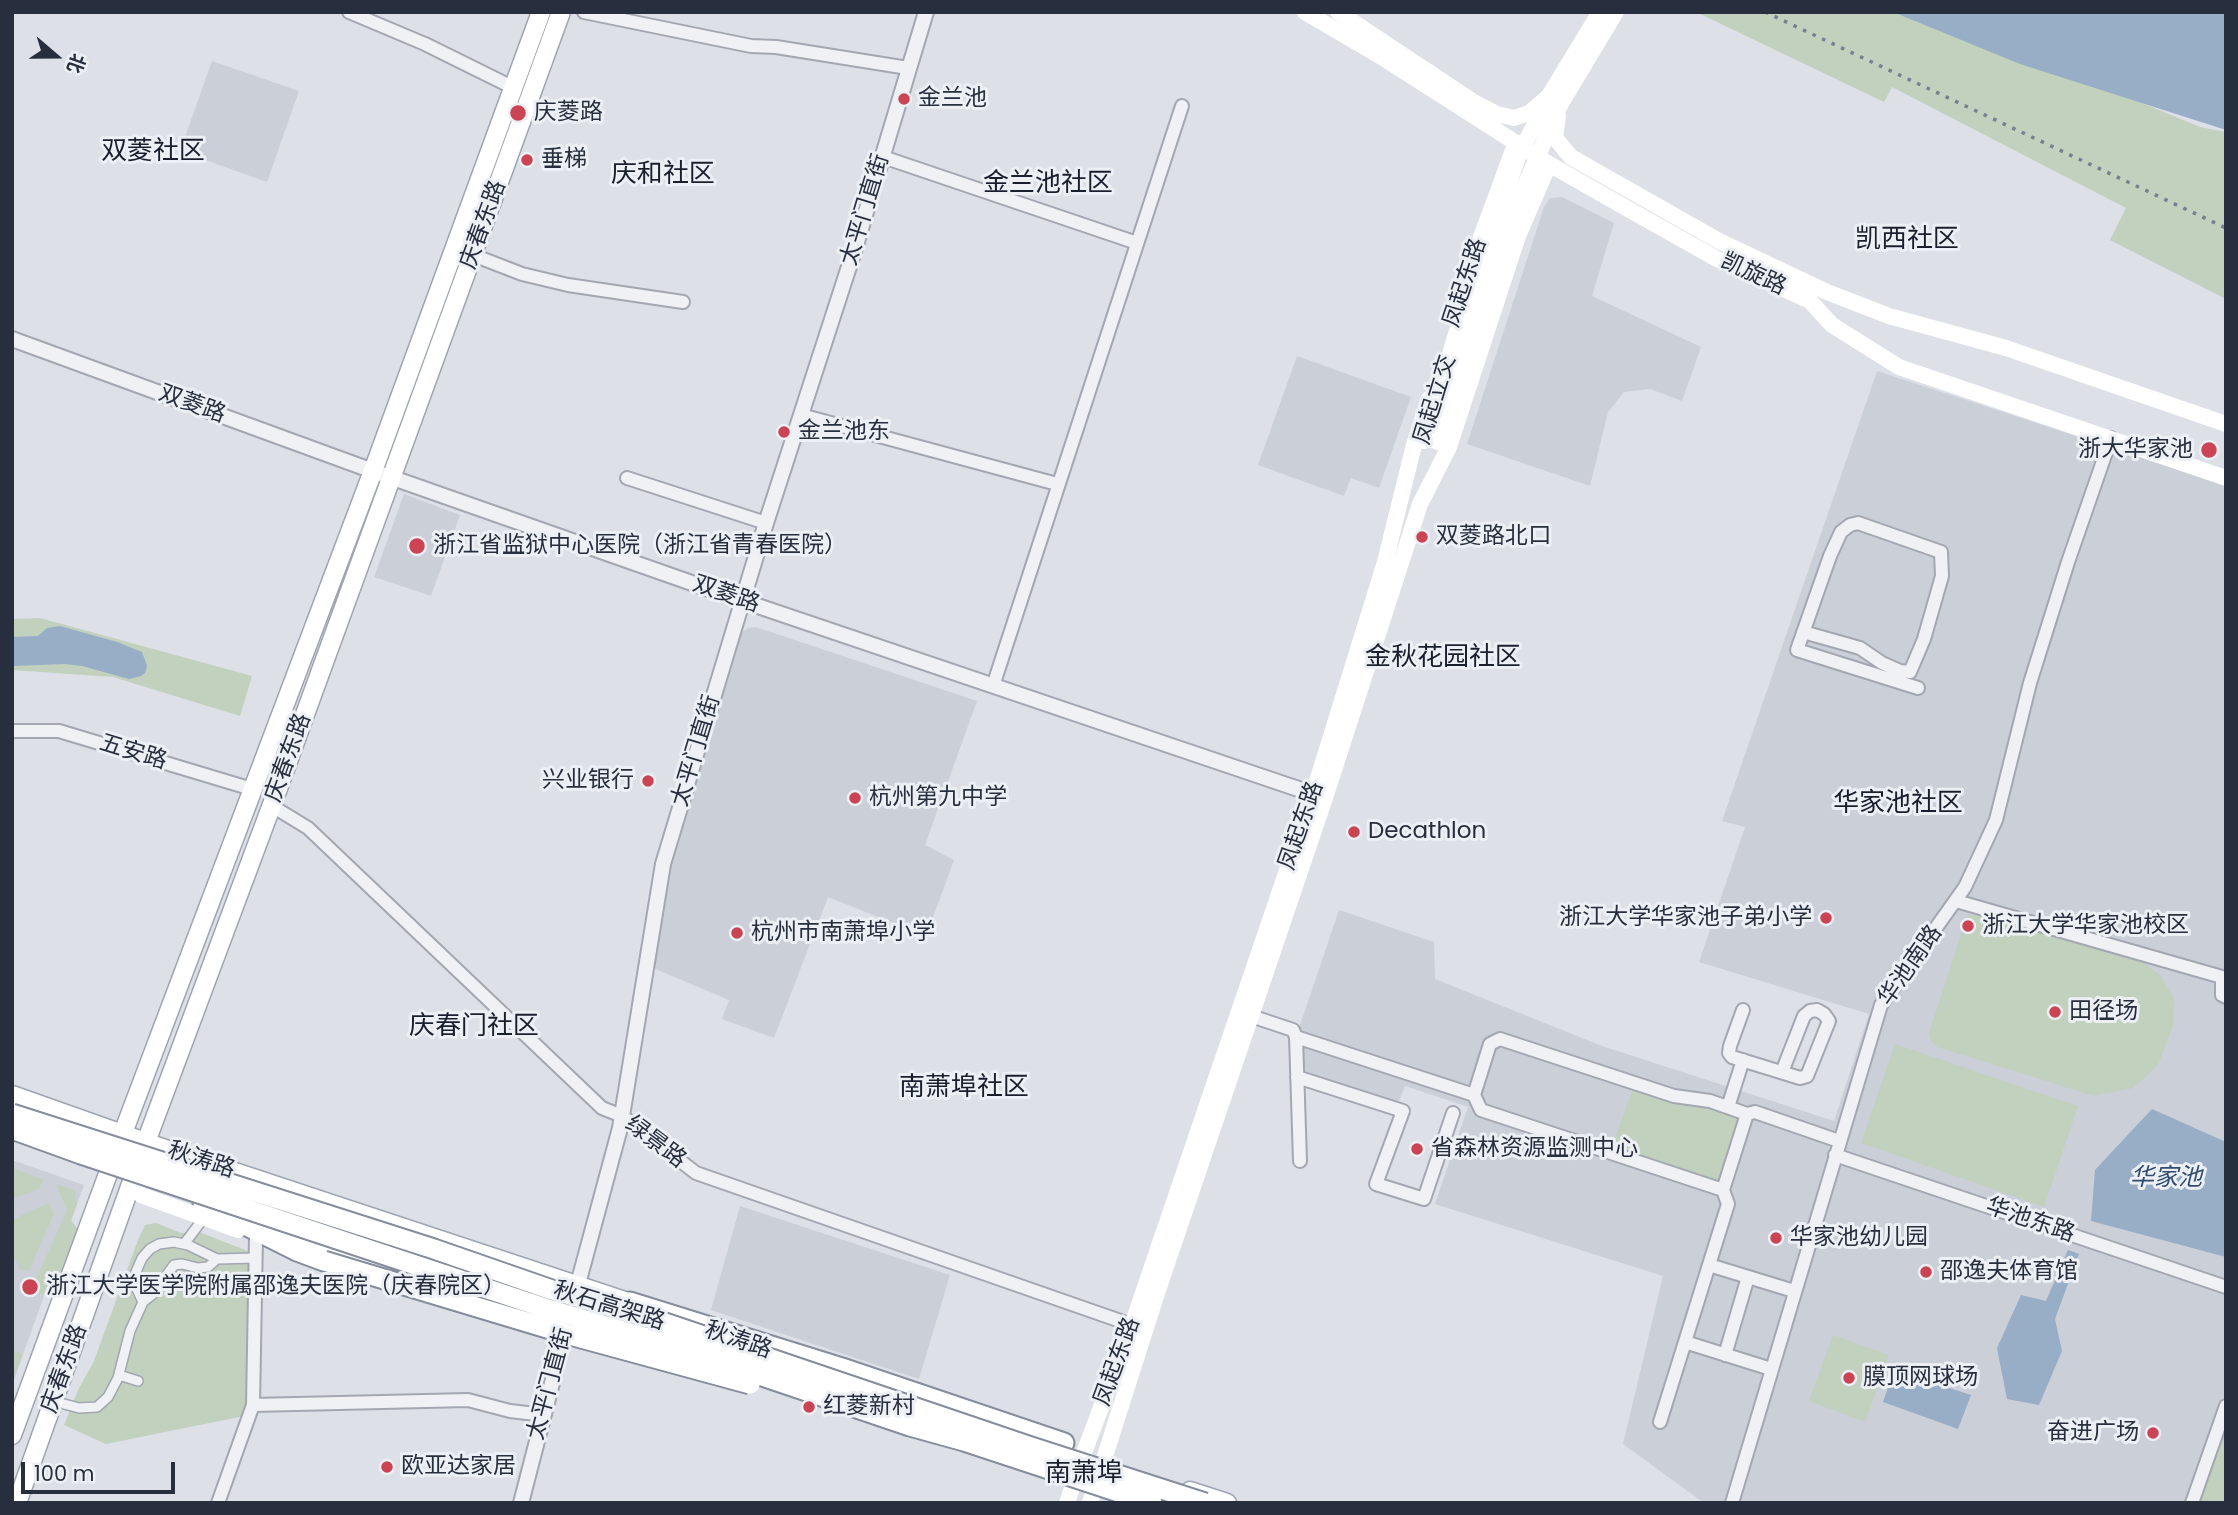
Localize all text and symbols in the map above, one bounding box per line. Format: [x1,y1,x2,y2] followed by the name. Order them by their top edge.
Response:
[21,21,91,91] north arrow
[60,50,92,77] text: 北
[918,85,987,113] place label: 金兰池
[896,91,912,107] marker: 金兰池
[534,99,603,127] place label: 庆菱路
[508,103,528,123] marker: 庆菱路
[101,136,205,168] district label: 双菱社区
[541,146,587,174] place label: 垂梯
[836,151,896,269] street label: 太平门直街
[519,152,535,168] marker: 垂梯
[611,159,715,191] district label: 庆和社区
[983,168,1113,200] district label: 金兰池社区
[455,177,513,273] street label: 庆春东路
[1855,224,1959,256] district label: 凯西社区
[1439,235,1493,331] street label: 凤起东路
[1716,248,1790,302] street label: 凯旋路
[1409,352,1463,448] street label: 凤起立交
[155,380,229,430] street label: 双菱路
[798,418,890,446] place label: 金兰池东
[776,424,792,440] marker: 金兰池东
[2078,436,2193,464] place label: 浙大华家池
[2199,440,2219,460] marker: 浙大华家池
[1436,523,1551,551] place label: 双菱路北口
[1414,529,1430,545] marker: 双菱路北口
[433,532,847,560] place label: 浙江省监狱中心医院（浙江省青春医院）
[407,536,427,556] marker: 浙江省监狱中心医院（浙江省青春医院）
[689,571,763,619] street label: 双菱路
[1365,642,1521,674] district label: 金秋花园社区
[667,692,727,810] street label: 太平门直街
[260,710,318,806] street label: 庆春东路
[96,730,170,776] street label: 五安路
[542,767,634,795] place label: 兴业银行
[640,773,656,789] marker: 兴业银行
[1274,778,1330,874] street label: 凤起东路
[869,784,1007,812] place label: 杭州第九中学
[1833,788,1963,820] district label: 华家池社区
[847,790,863,806] marker: 杭州第九中学
[1368,818,1486,846] place label: Decathlon
[1346,824,1362,840] marker: Decathlon
[1559,904,1812,932] place label: 浙江大学华家池子弟小学
[1818,910,1834,926] marker: 浙江大学华家池子弟小学
[1982,912,2189,940] place label: 浙江大学华家池校区
[1960,918,1976,934] marker: 浙江大学华家池校区
[751,919,935,947] place label: 杭州市南萧埠小学
[1873,920,1949,1012] street label: 华池南路
[729,925,745,941] marker: 杭州市南萧埠小学
[2069,998,2138,1026] place label: 田径场
[2047,1004,2063,1020] marker: 田径场
[409,1011,539,1043] district label: 庆春门社区
[899,1072,1029,1104] district label: 南萧埠社区
[619,1111,691,1175] street label: 绿景路
[1431,1135,1638,1163] place label: 省森林资源监测中心
[164,1137,238,1185] street label: 秋涛路
[1409,1141,1425,1157] marker: 省森林资源监测中心
[2130,1165,2202,1193] water label: 华家池
[1982,1193,2078,1249] street label: 华池东路
[1790,1224,1928,1252] place label: 华家池幼儿园
[1768,1230,1784,1246] marker: 华家池幼儿园
[1940,1258,2078,1286] place label: 邵逸夫体育馆
[1918,1264,1934,1280] marker: 邵逸夫体育馆
[46,1273,506,1301] place label: 浙江大学医学院附属邵逸夫医院（庆春院区）
[20,1277,40,1297] marker: 浙江大学医学院附属邵逸夫医院（庆春院区）
[550,1277,668,1337] street label: 秋石高架路
[1089,1314,1147,1410] street label: 凤起东路
[701,1317,775,1365] street label: 秋涛路
[36,1321,94,1417] street label: 庆春东路
[523,1325,579,1443] street label: 太平门直街
[1863,1364,1978,1392] place label: 膜顶网球场
[1841,1370,1857,1386] marker: 膜顶网球场
[823,1393,915,1421] place label: 红菱新村
[801,1399,817,1415] marker: 红菱新村
[2047,1419,2139,1447] place label: 奋进广场
[2145,1425,2161,1441] marker: 奋进广场
[24,1448,178,1492] scale bar
[401,1453,516,1481] place label: 欧亚达家居
[1045,1458,1123,1490] district label: 南萧埠
[34,1459,94,1488] text: 100 m
[379,1459,395,1475] marker: 欧亚达家居

